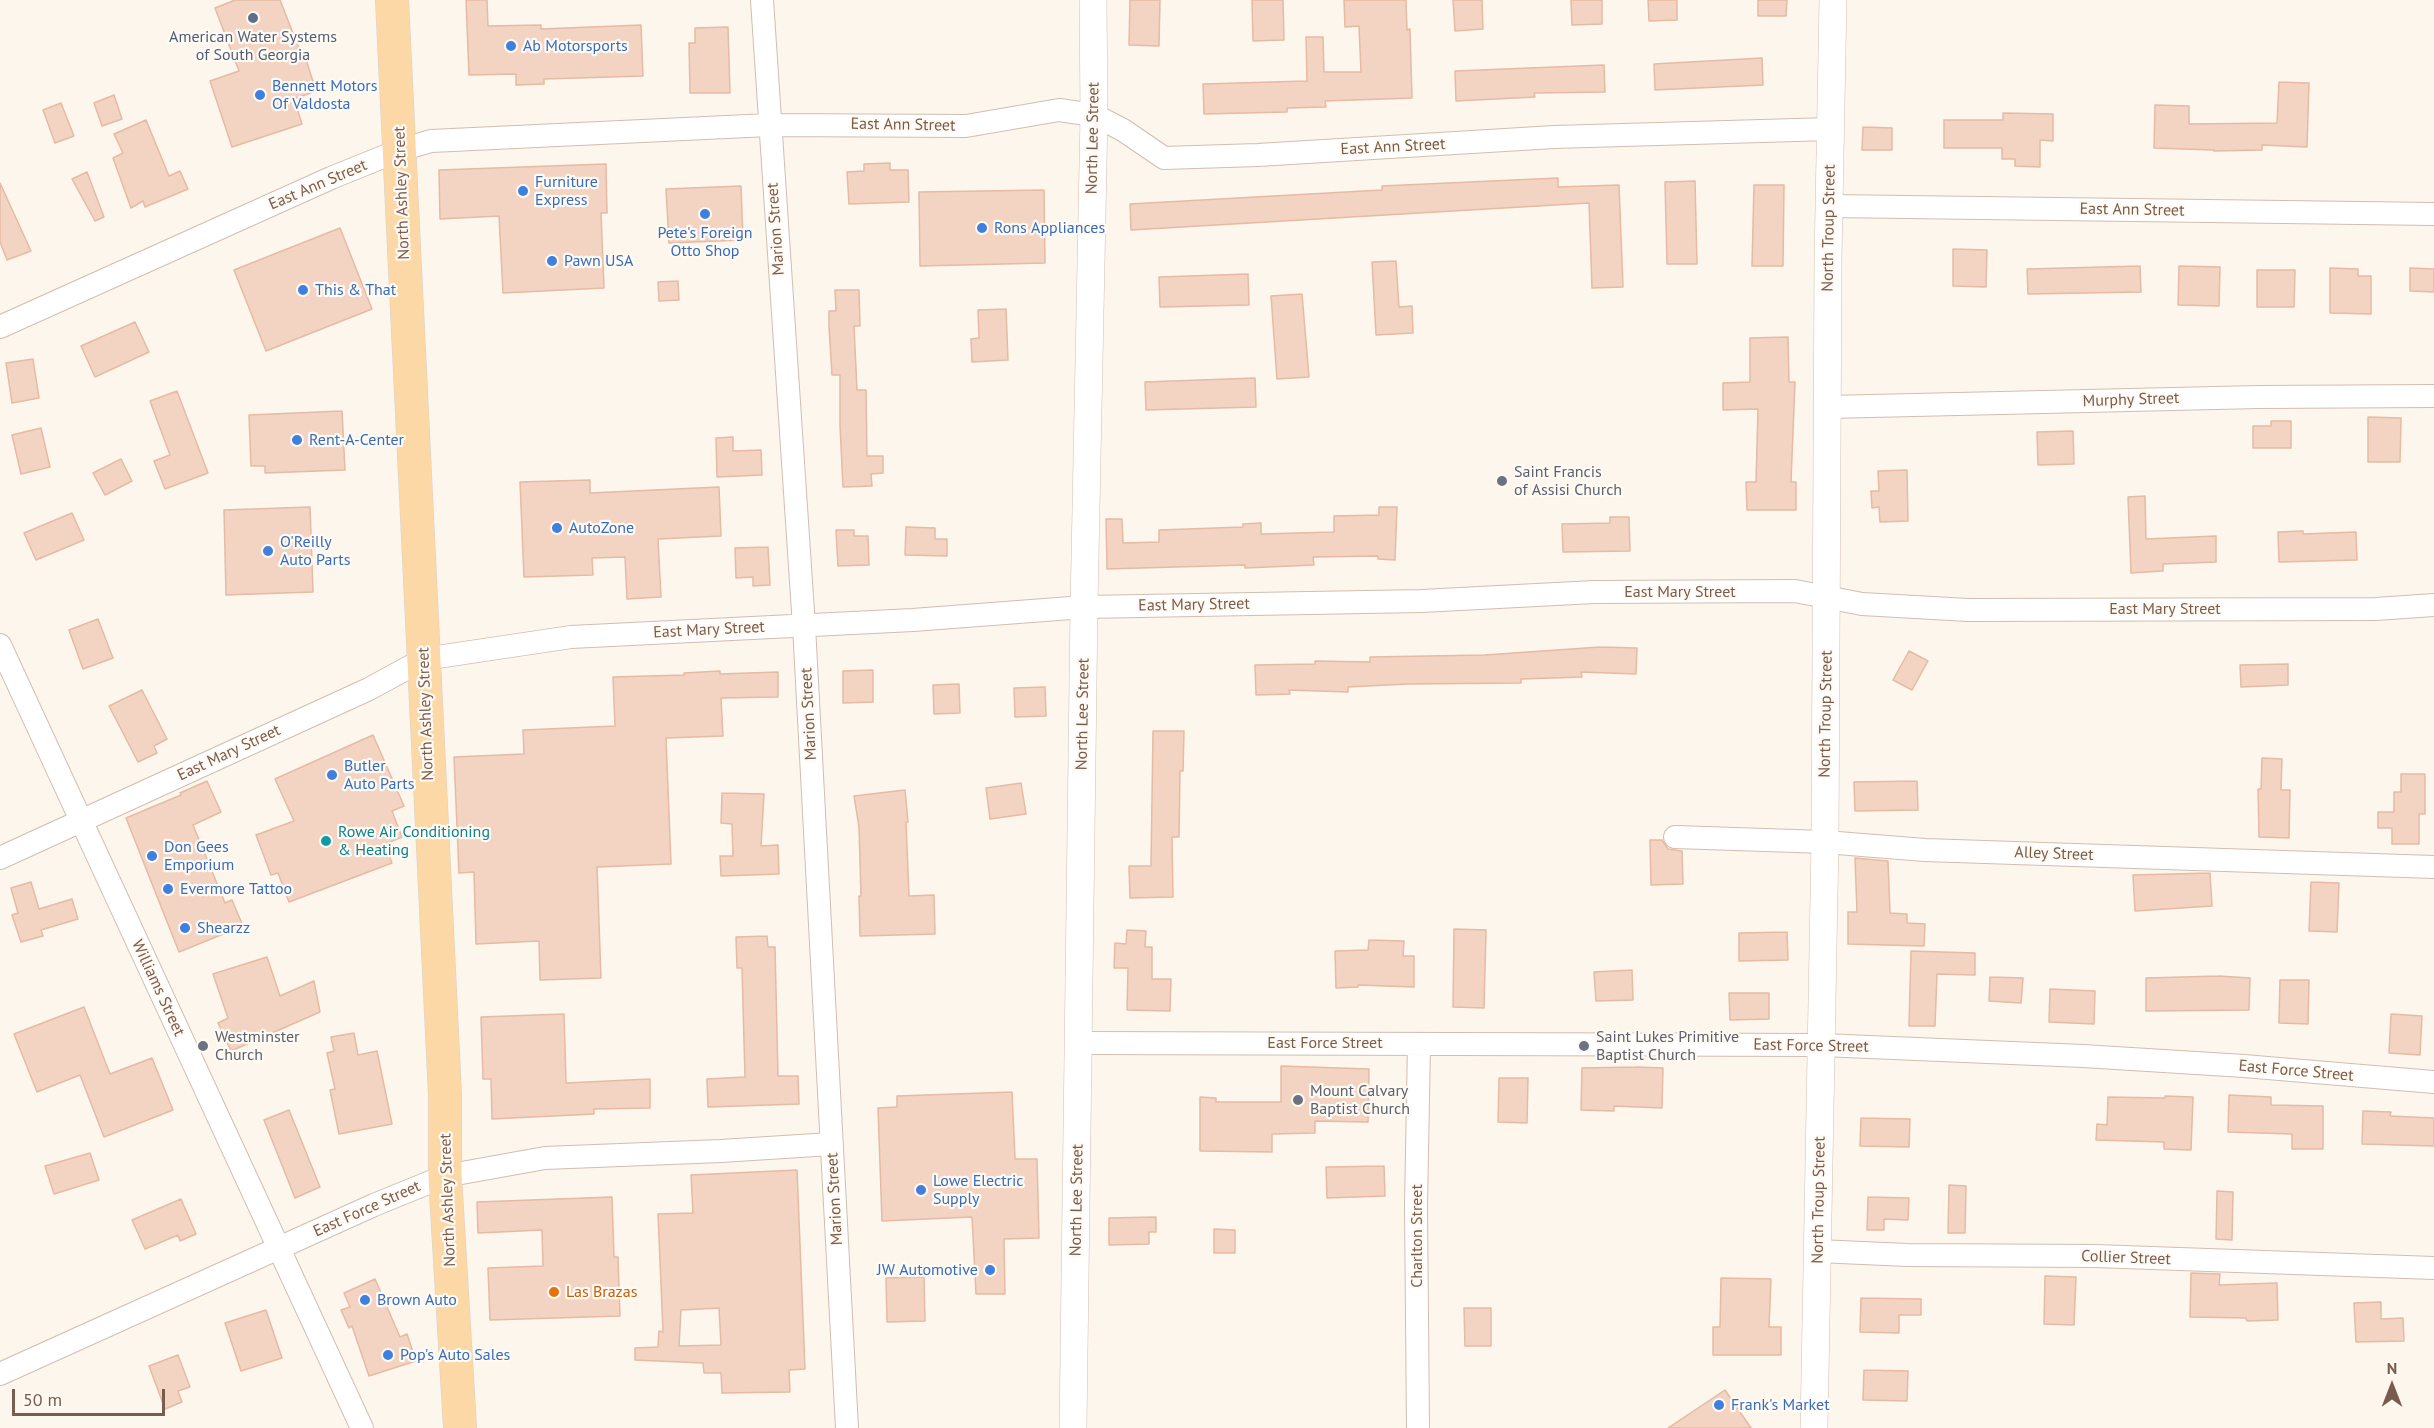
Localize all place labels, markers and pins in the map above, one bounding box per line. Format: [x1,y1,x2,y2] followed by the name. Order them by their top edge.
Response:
[246,11,260,25] marker: American Water Systems of South Georgia
[169,27,337,65] place label: American Water Systems of South Georgia
[523,36,628,56] place label: Ab Motorsports
[504,39,518,53] marker: Ab Motorsports
[272,76,377,114] place label: Bennett Motors Of Valdosta
[253,88,267,102] marker: Bennett Motors Of Valdosta
[535,172,598,210] place label: Furniture Express
[516,184,530,198] marker: Furniture Express
[698,207,712,221] marker: Pete's Foreign Otto Shop
[994,218,1105,238] place label: Rons Appliances
[975,221,989,235] marker: Rons Appliances
[657,223,753,261] place label: Pete's Foreign Otto Shop
[564,251,633,271] place label: Pawn USA
[545,254,559,268] marker: Pawn USA
[315,280,396,300] place label: This & That
[296,283,310,297] marker: This & That
[309,430,404,450] place label: Rent-A-Center
[290,433,304,447] marker: Rent-A-Center
[1514,462,1622,500] place label: Saint Francis of Assisi Church
[1495,474,1509,488] marker: Saint Francis of Assisi Church
[569,518,634,538] place label: AutoZone
[550,521,564,535] marker: AutoZone
[280,532,350,570] place label: O'Reilly Auto Parts
[261,544,275,558] marker: O'Reilly Auto Parts
[344,756,414,794] place label: Butler Auto Parts
[325,768,339,782] marker: Butler Auto Parts
[338,822,490,860] place label: Rowe Air Conditioning & Heating
[319,834,333,848] marker: Rowe Air Conditioning & Heating
[164,837,234,875] place label: Don Gees Emporium
[145,849,159,863] marker: Don Gees Emporium
[180,879,292,899] place label: Evermore Tattoo
[161,882,175,896] marker: Evermore Tattoo
[197,918,250,938] place label: Shearzz
[178,921,192,935] marker: Shearzz
[215,1027,299,1065] place label: Westminster Church
[1596,1027,1739,1065] place label: Saint Lukes Primitive Baptist Church
[196,1039,210,1053] marker: Westminster Church
[1577,1039,1591,1053] marker: Saint Lukes Primitive Baptist Church
[1310,1081,1410,1119] place label: Mount Calvary Baptist Church
[1291,1093,1305,1107] marker: Mount Calvary Baptist Church
[933,1171,1023,1209] place label: Lowe Electric Supply
[914,1183,928,1197] marker: Lowe Electric Supply
[877,1260,978,1280] place label: JW Automotive
[983,1263,997,1277] marker: JW Automotive
[566,1282,637,1302] place label: Las Brazas
[547,1285,561,1299] marker: Las Brazas
[377,1290,457,1310] place label: Brown Auto
[358,1293,372,1307] marker: Brown Auto
[400,1345,510,1365] place label: Pop's Auto Sales
[381,1348,395,1362] marker: Pop's Auto Sales
[1731,1395,1830,1415] place label: Frank's Market
[1712,1398,1726,1412] marker: Frank's Market

